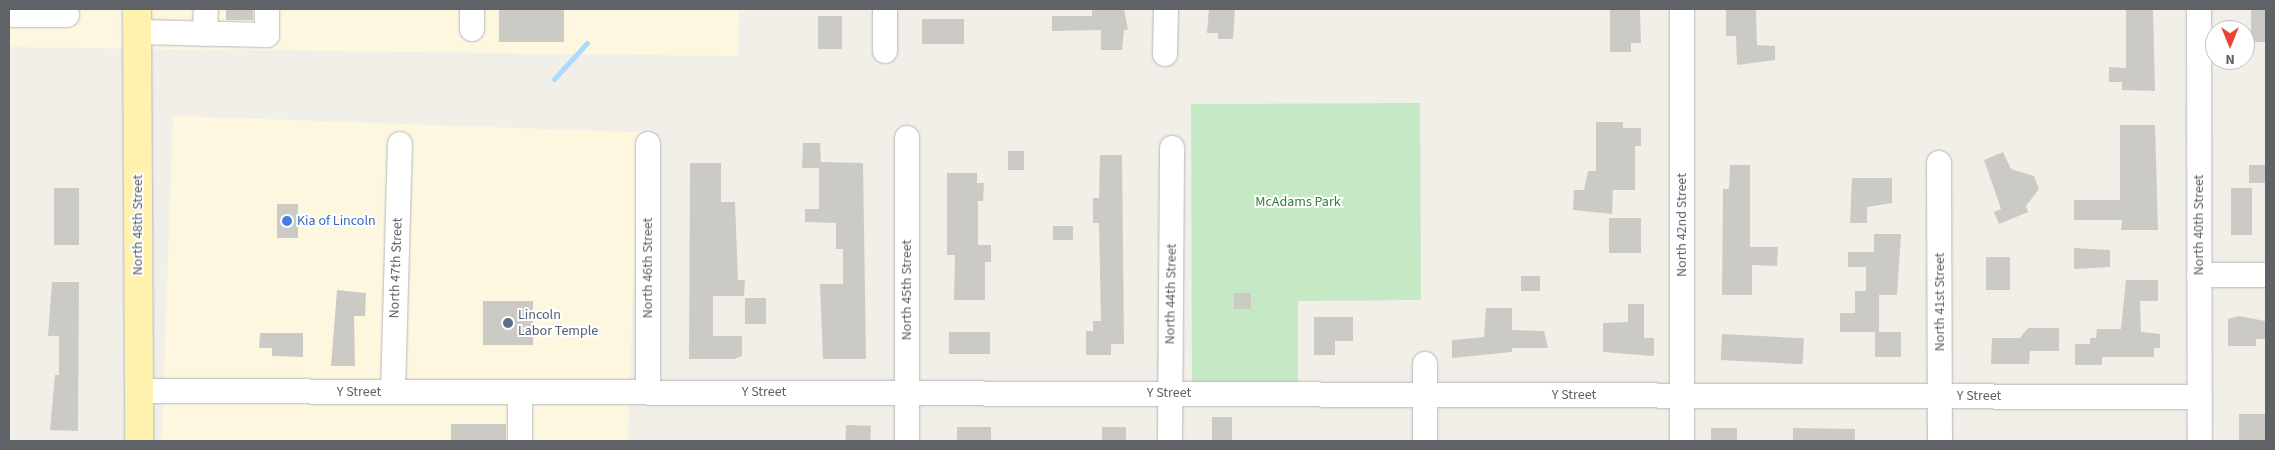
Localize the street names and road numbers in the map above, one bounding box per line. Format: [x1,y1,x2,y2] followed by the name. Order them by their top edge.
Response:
[1674,173,1690,277] street label: North 42nd Street
[130,175,146,275] street label: North 48th Street
[2191,175,2207,275] street label: North 40th Street
[386,217,406,319] street label: North 47th Street
[640,218,656,318] street label: North 46th Street
[899,240,915,340] street label: North 45th Street
[1162,243,1180,345] street label: North 44th Street
[1932,253,1948,351] street label: North 41st Street
[337,384,381,400] street label: Y Street
[742,384,786,400] street label: Y Street
[1147,385,1191,401] street label: Y Street
[1552,387,1596,403] street label: Y Street
[1957,388,2001,404] street label: Y Street

